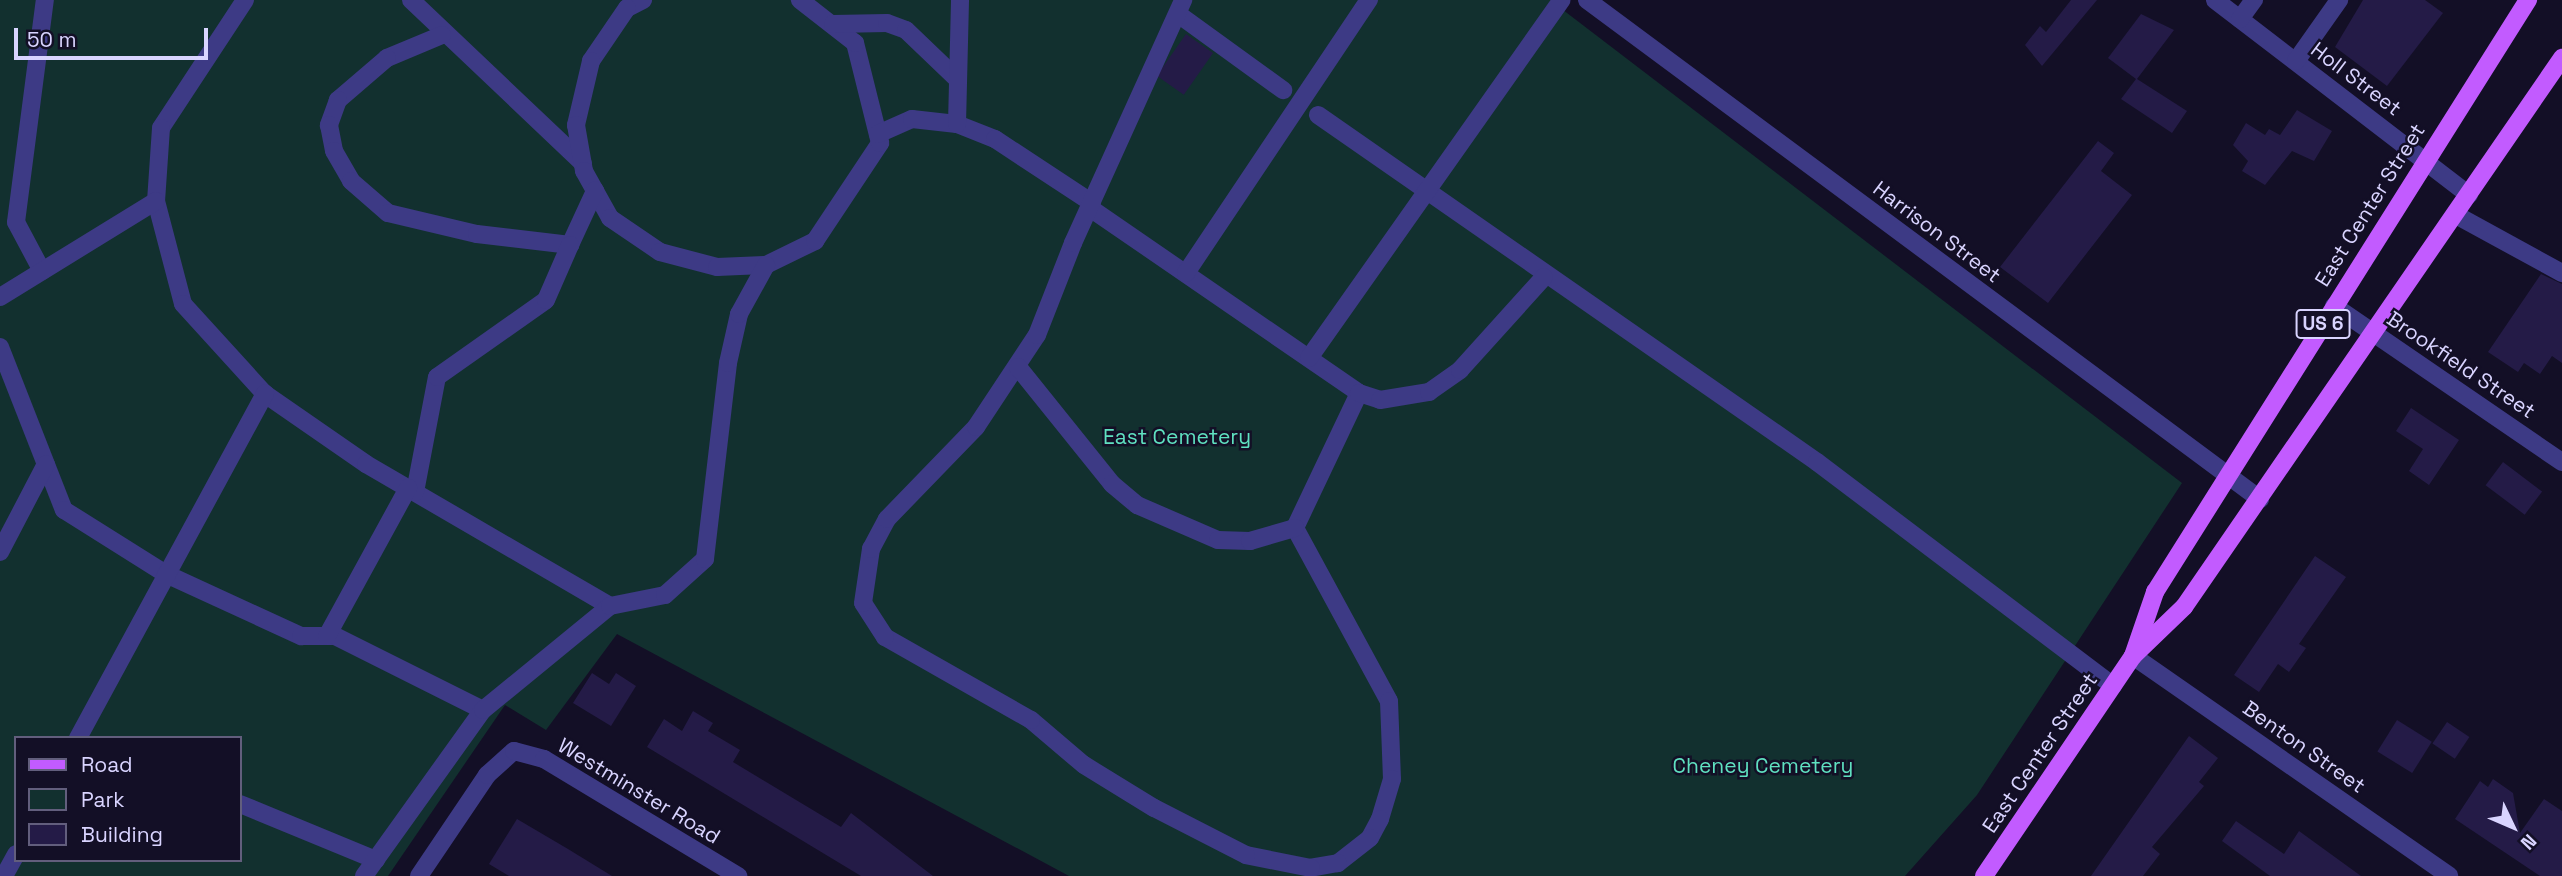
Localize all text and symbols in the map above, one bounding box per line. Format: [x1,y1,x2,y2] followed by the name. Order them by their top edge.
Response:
[18,14,212,58] scale bar
[27,26,77,53] text: 50 m
[2306,37,2406,121] street label: Holl Street
[2310,119,2430,291] street label: East Center Street
[1868,176,2006,288] street label: Harrison Street
[2382,306,2540,424] street label: Brookfield Street
[2295,308,2351,340] road number: US 6
[1103,424,1251,450] park label: East Cemetery
[1977,668,2103,838] street label: East Center Street
[2238,695,2370,799] street label: Benton Street
[553,733,725,849] street label: Westminster Road
[14,736,242,862] legend
[81,751,133,778] text: Road
[1673,753,1853,779] park label: Cheney Cemetery
[81,786,125,813] text: Park
[2478,792,2548,862] north arrow
[81,821,163,848] text: Building
[2515,829,2542,855] text: N

